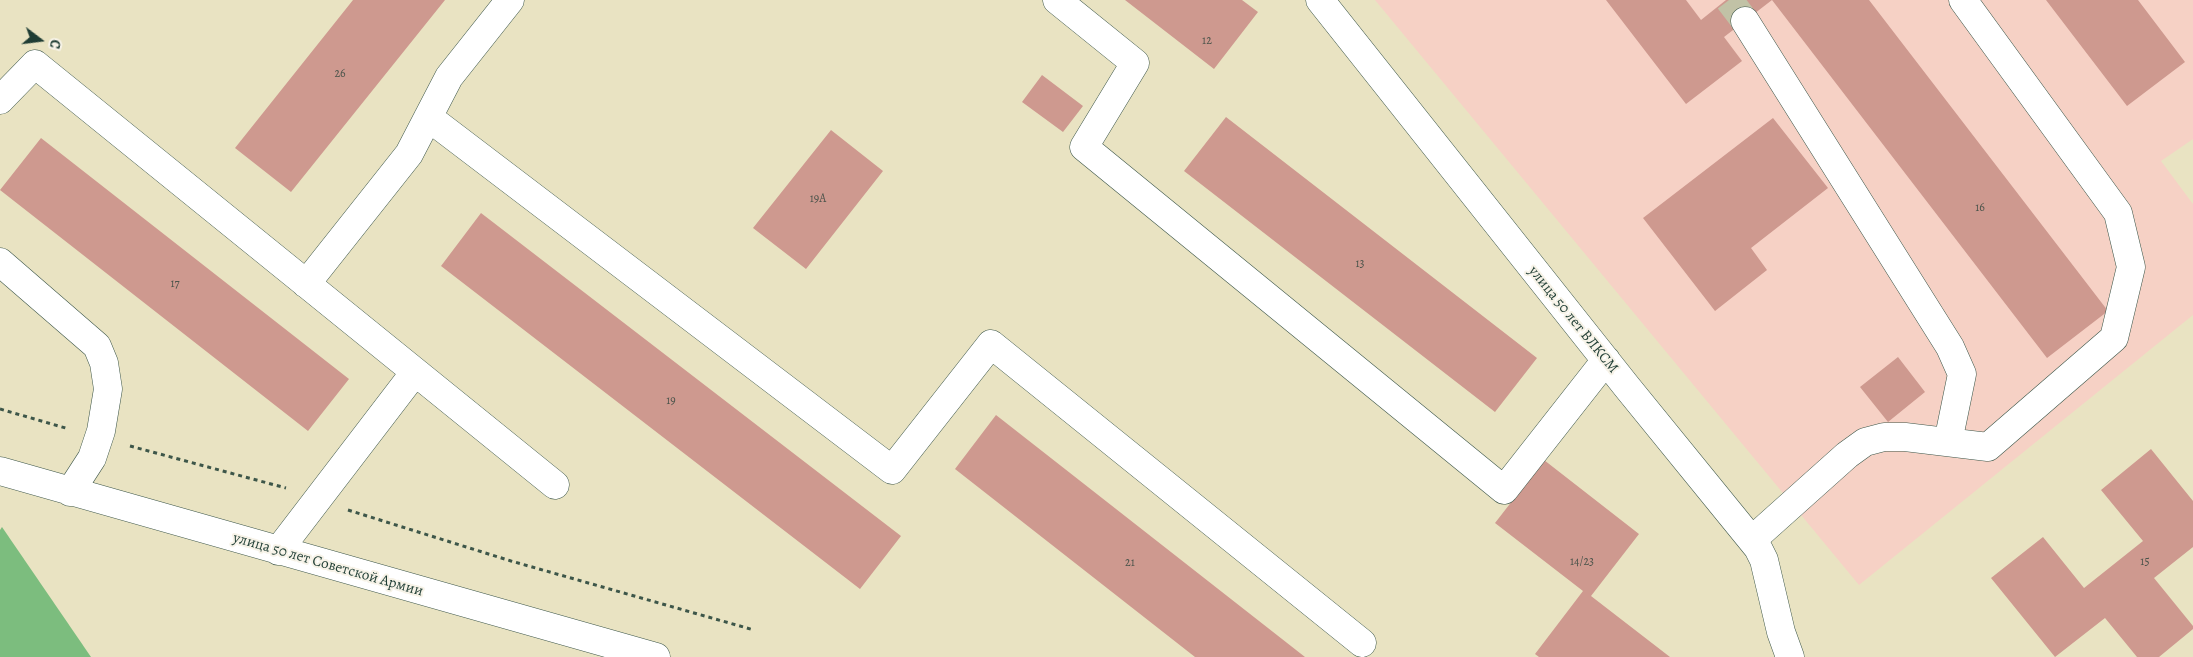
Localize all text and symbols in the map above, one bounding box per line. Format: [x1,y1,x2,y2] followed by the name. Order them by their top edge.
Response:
[15,15,65,65] north arrow
[1202,34,1212,48] house number: 12
[45,37,65,51] text: С
[334,67,346,81] house number: 26
[810,192,826,206] house number: 19А
[1975,201,1985,215] house number: 16
[1355,257,1365,271] house number: 13
[1524,263,1622,377] street label: улица 50 лет ВЛКСМ
[170,277,180,291] house number: 17
[666,394,676,408] house number: 19
[231,529,425,601] street label: улица 50 лет Советской Армии
[1570,555,1594,569] house number: 14/23
[2140,555,2150,569] house number: 15
[1125,556,1135,570] house number: 21

